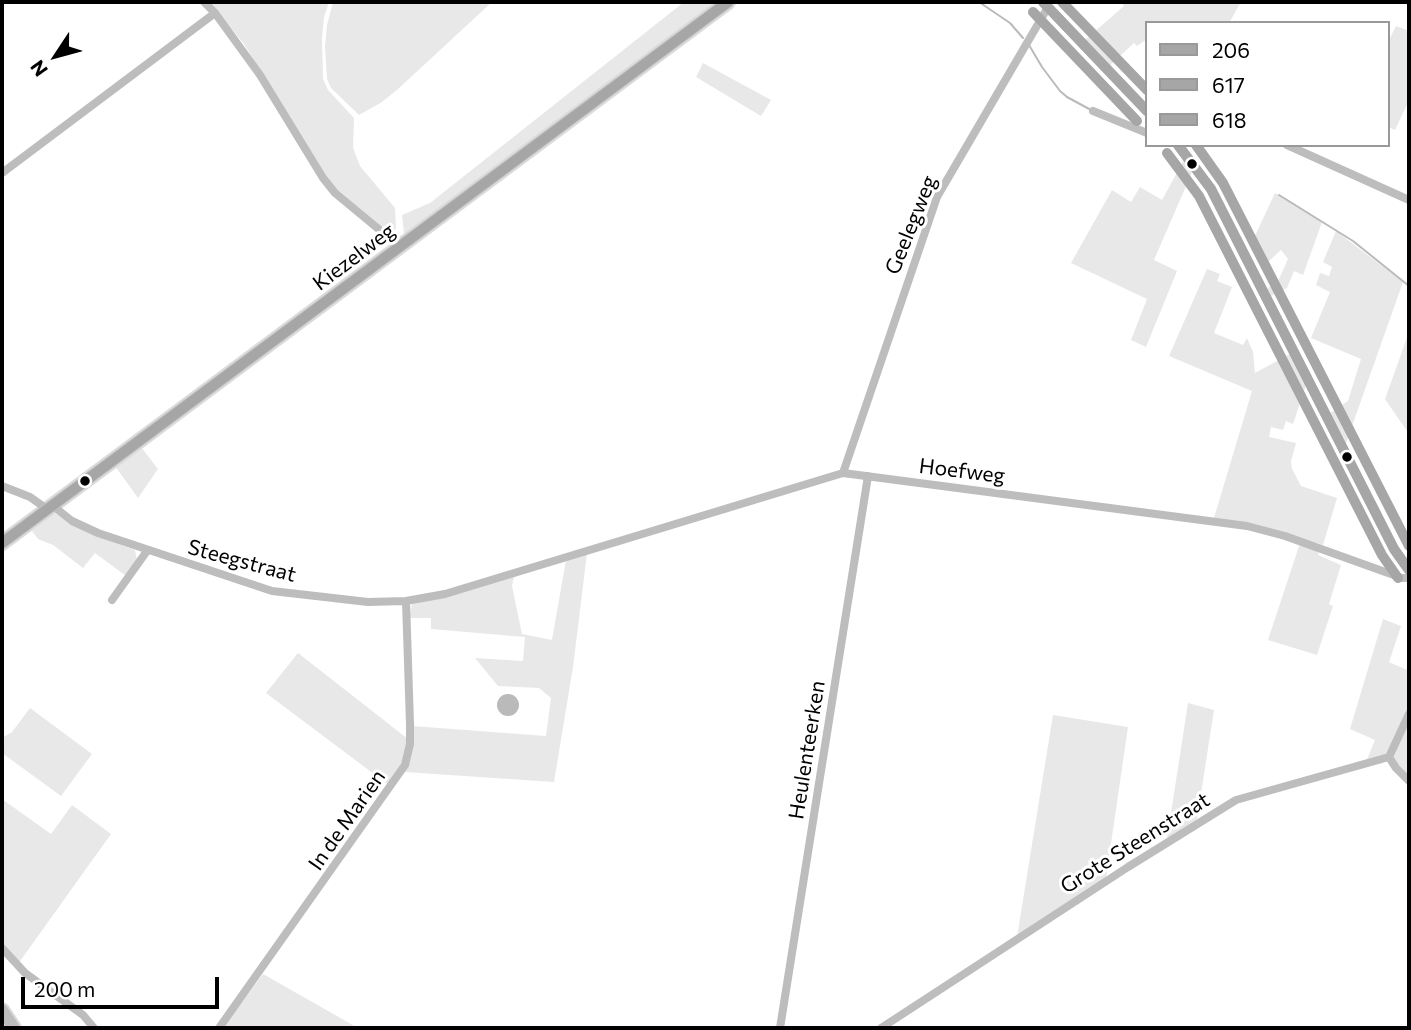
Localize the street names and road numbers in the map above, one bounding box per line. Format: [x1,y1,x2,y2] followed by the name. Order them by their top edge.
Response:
[880,172,942,278] street label: Geelegweg
[308,218,400,296] street label: Kiezelweg
[918,453,1006,489] street label: Hoefweg
[185,534,299,588] street label: Steegstraat
[784,679,830,821] street label: Heulenteerken
[303,765,391,875] street label: In de Marien
[1056,787,1214,899] street label: Grote Steenstraat

